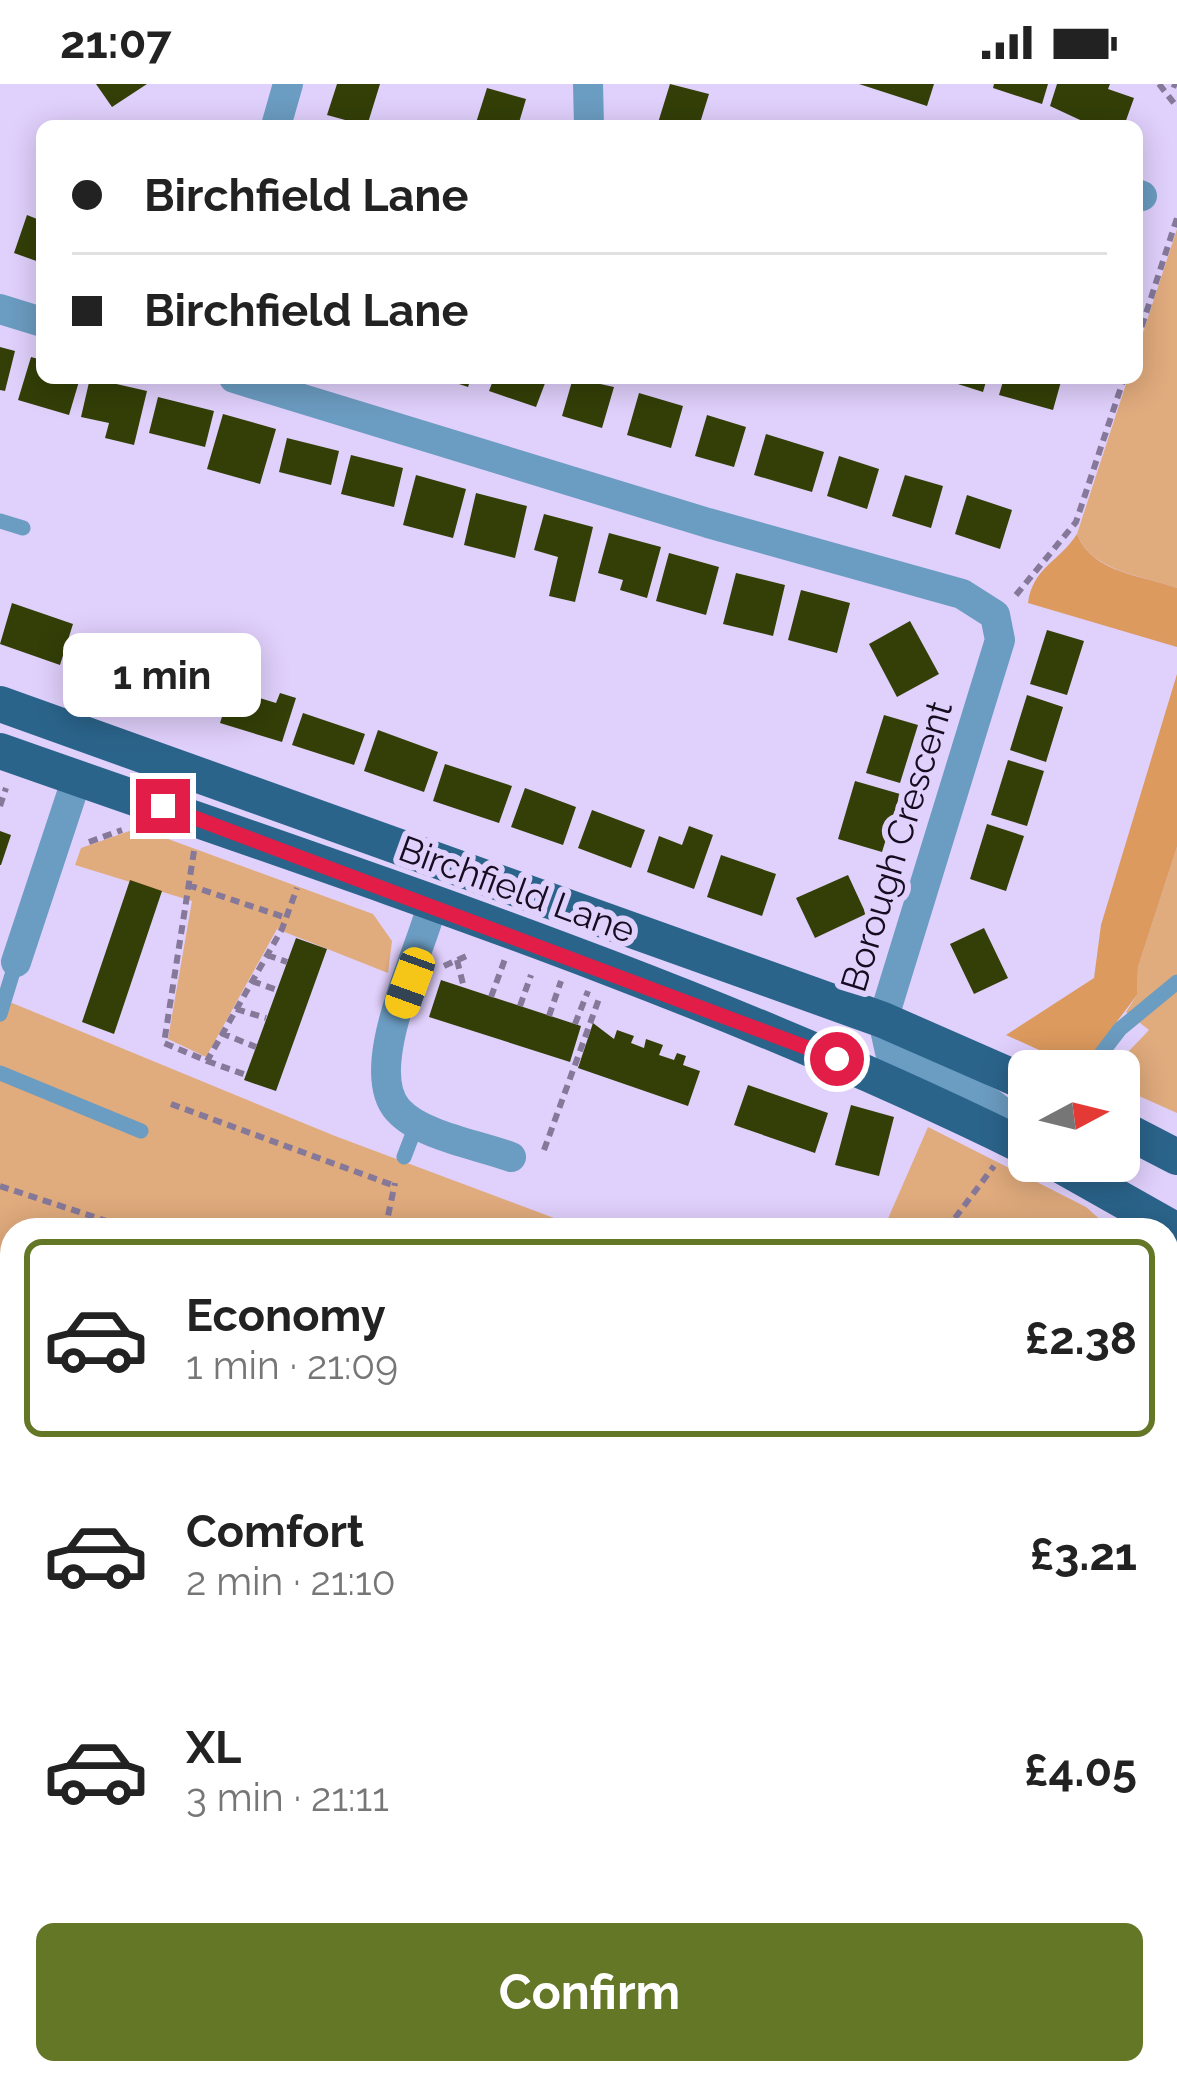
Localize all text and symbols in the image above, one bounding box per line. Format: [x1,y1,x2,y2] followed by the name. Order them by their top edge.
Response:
[60,16,172,69] text: 21:07
[144,169,468,222] text: Birchfield Lane
[144,284,468,337] text: Birchfield Lane
[64,632,262,716] callout: 1 min
[113,652,211,698] text: 1 min
[832,696,960,996] street label: Borough Crescent
[136,779,190,833] route end
[393,827,641,951] street label: Birchfield Lane
[381,943,439,1023] car
[810,1032,864,1086] route start
[1008,1050,1140,1182] north arrow
[1008,1050,1140,1182] map controls
[42,1284,150,1392] icon: car
[186,1289,386,1342] text: Economy
[1025,1312,1137,1365] text: £2.38
[186,1342,398,1388] text: 1 min · 21:09
[42,1500,150,1608] icon: car
[186,1505,364,1558] text: Comfort
[1030,1528,1137,1581] text: £3.21
[186,1558,396,1604] text: 2 min · 21:10
[42,1716,150,1824] icon: car
[186,1721,241,1774] text: XL
[1024,1744,1137,1797] text: £4.05
[186,1774,389,1820] text: 3 min · 21:11
[36,1923,1143,2061] button: Confirm

